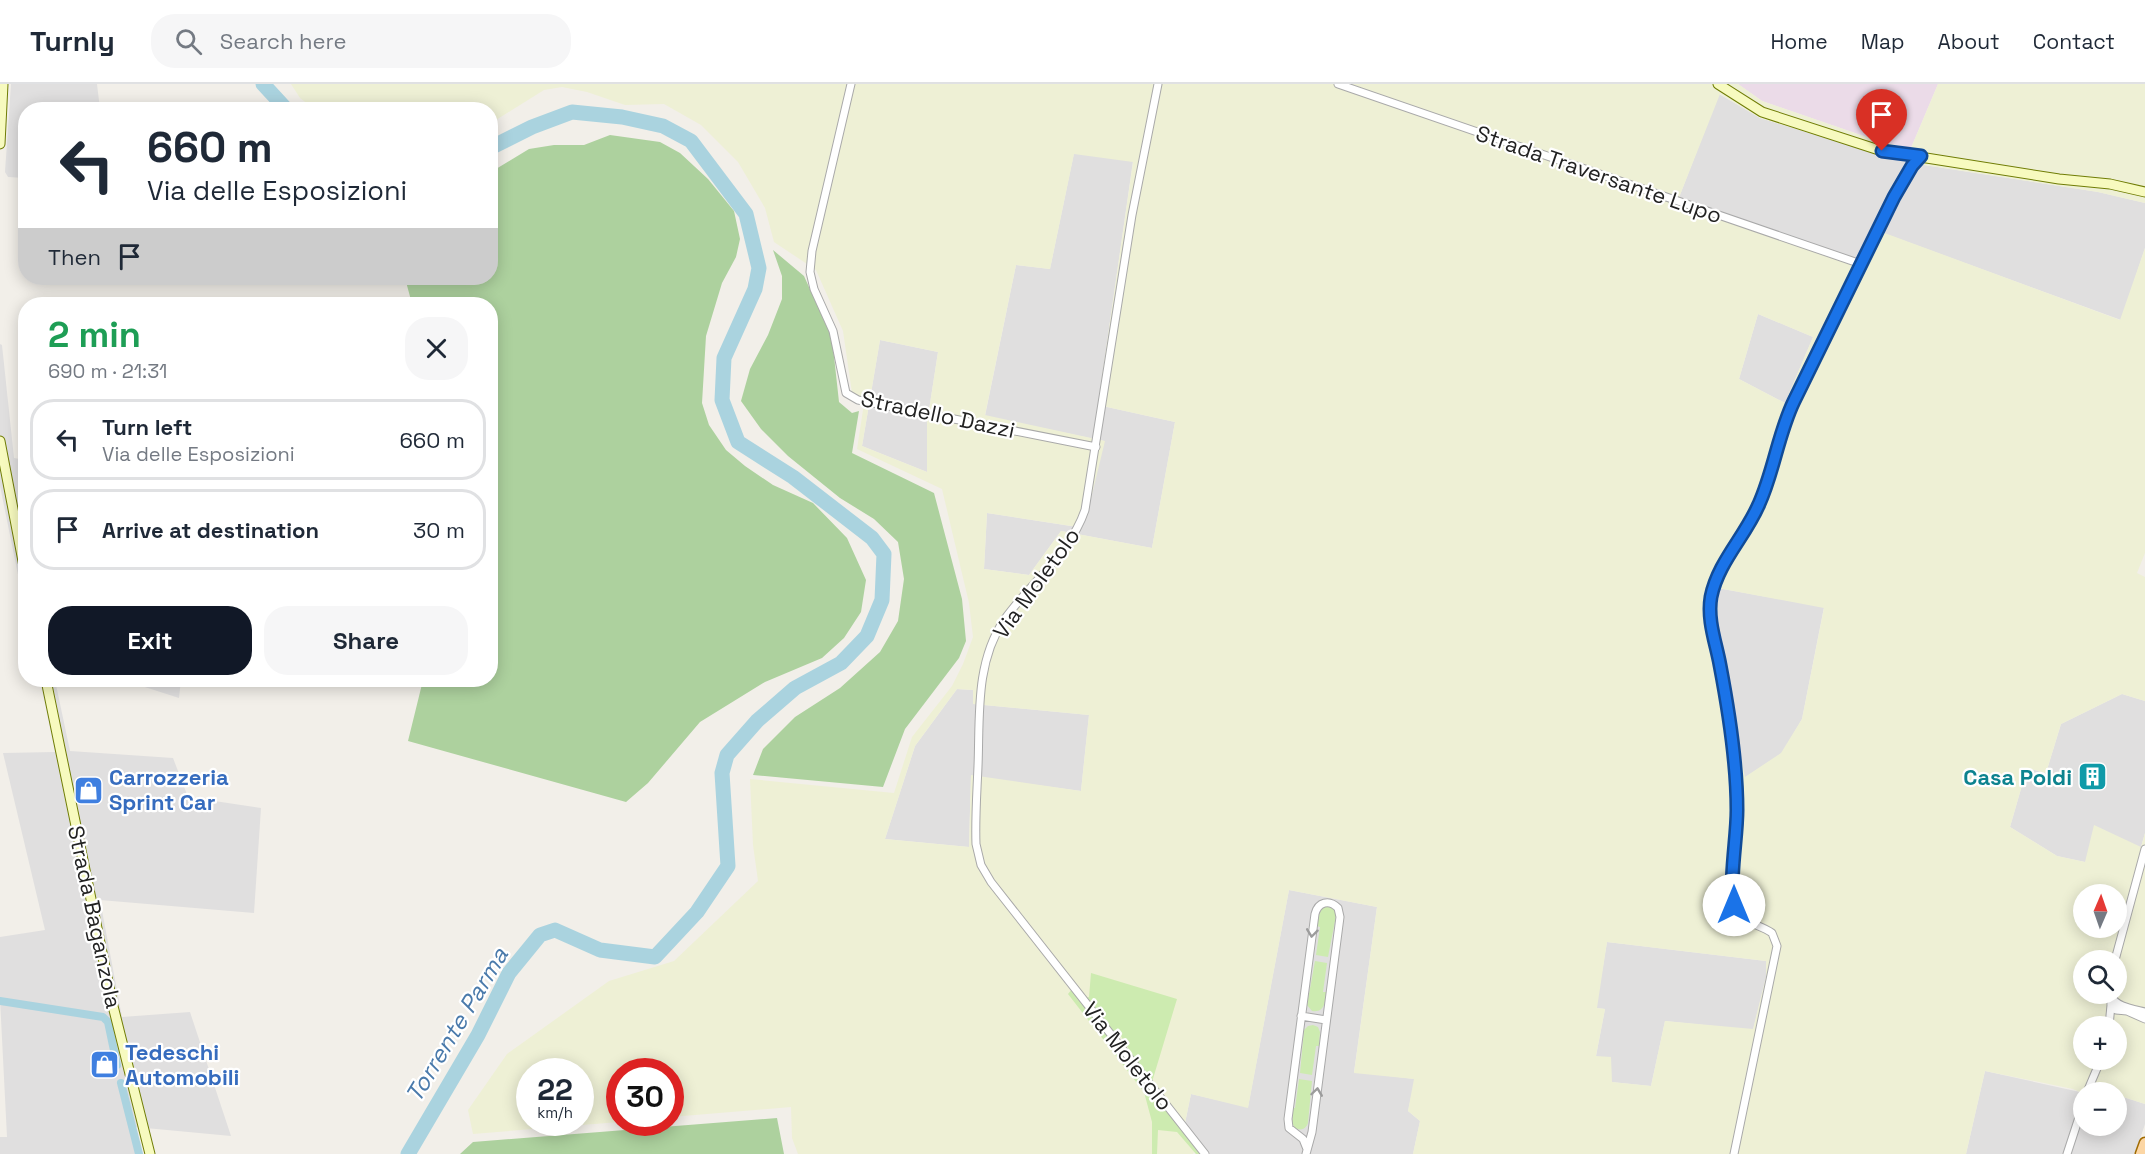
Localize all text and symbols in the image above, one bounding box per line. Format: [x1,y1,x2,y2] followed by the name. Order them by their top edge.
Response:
[151,14,571,68] search box
[30,23,115,59] text: Turnly
[172,25,205,58] icon: search
[220,27,347,55] text: Search here
[1770,28,1828,55] text: Home
[1861,28,1905,55] text: Map
[1938,28,2000,55] text: About
[2033,28,2115,55] text: Contact
[1856,89,1907,151] pin
[1865,98,1898,131] icon: arrive
[1472,119,1726,229] street label: Strada Traversante Lupo
[147,121,273,174] text: 660 m
[48,126,126,204] icon: left
[147,173,407,208] text: Via delle Esposizioni
[113,240,146,273] icon: arrive
[48,243,101,271] text: Then
[48,312,141,358] text: 2 min
[405,317,468,380] button: close
[48,358,167,384] text: 690 m · 21:31
[858,384,1018,444] street label: Stradello Dazzi
[102,413,192,441] text: Turn left
[51,423,84,456] icon: left
[399,426,465,454] text: 660 m
[102,441,295,467] text: Via delle Esposizioni
[51,513,84,546] icon: arrive
[102,516,319,544] text: Arrive at destination
[413,516,465,544] text: 30 m
[986,522,1086,644] street label: Via Moletolo
[48,606,252,675] button: Exit
[264,606,468,675] button: Share
[2077,761,2109,793] building icon: Casa Poldi
[109,763,229,816] place label: Carrozzeria Sprint Car
[1963,763,2072,791] place label: Casa Poldi
[72,774,104,806] shop icon: Carrozzeria Sprint Car
[62,823,128,1011] street label: Strada Baganzola
[1702,873,1766,937] position arrow
[2073,884,2127,938] north arrow
[2073,884,2127,1136] map controls
[1306,928,1319,938] one-way arrow
[398,942,515,1108] water label: Torrente Parma
[2073,950,2127,1004] button: search
[1077,996,1179,1116] street label: Via Moletolo
[2073,1016,2127,1070] button: +
[125,1038,239,1091] place label: Tedeschi Automobili
[88,1049,120,1081] shop icon: Tedeschi Automobili
[606,1058,684,1136] speed limit sign: 30
[537,1070,573,1109] text: 22
[2073,1082,2127,1136] button: −
[1310,1087,1323,1097] one-way arrow
[537,1103,573,1122] text: km/h

